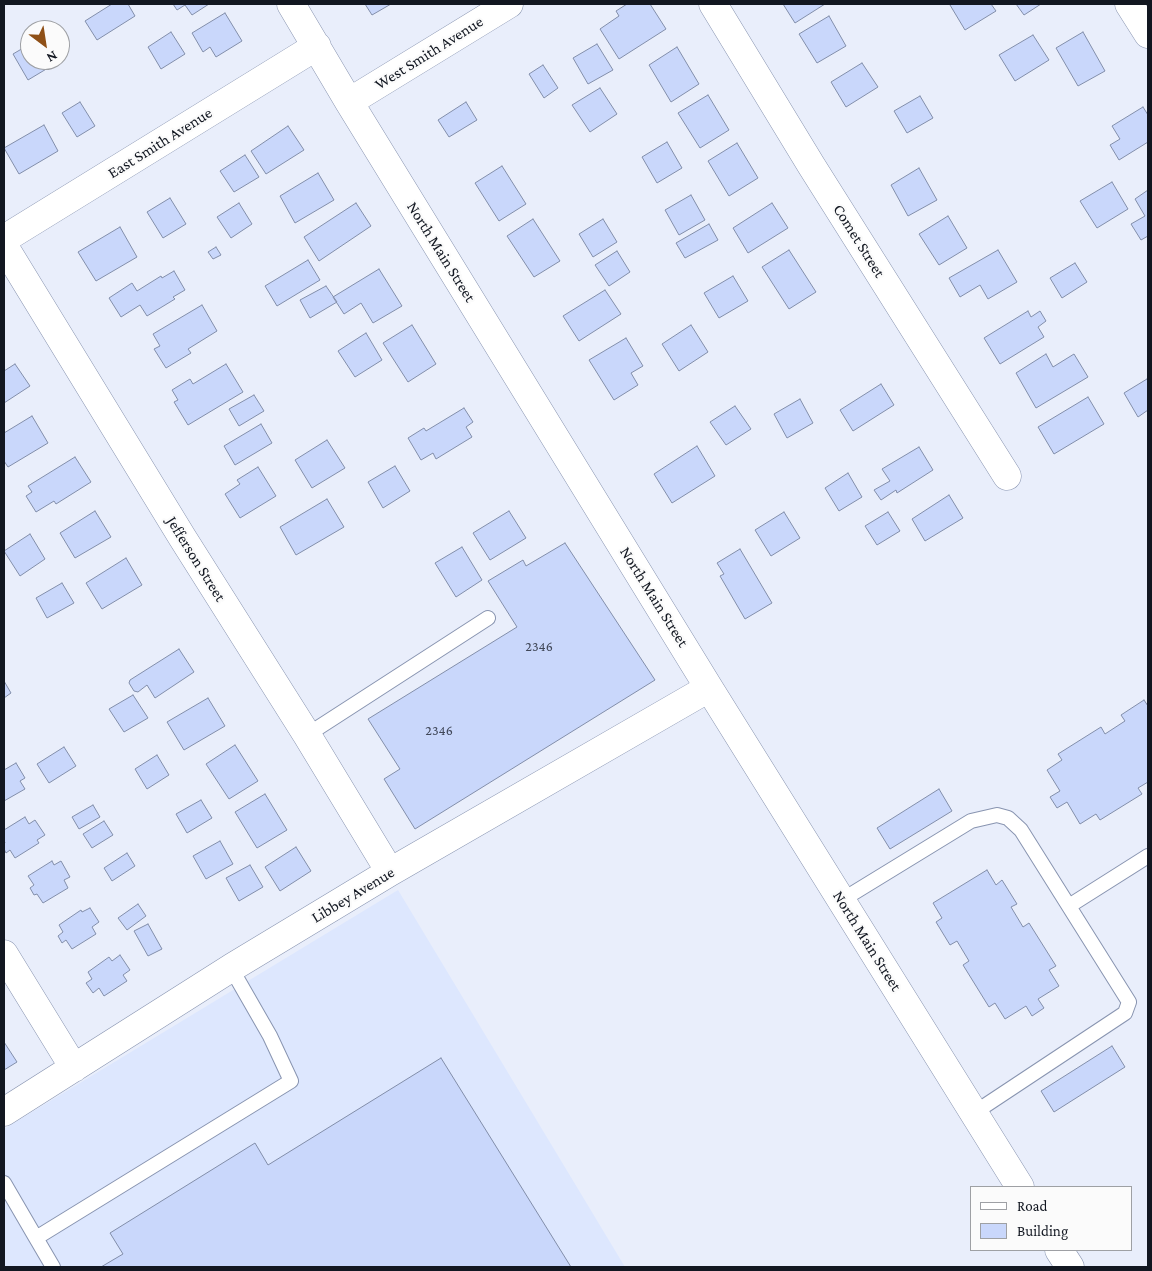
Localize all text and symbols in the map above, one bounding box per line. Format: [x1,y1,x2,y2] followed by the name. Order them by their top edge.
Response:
[371,12,487,94] street label: West Smith Avenue
[20,20,70,70] north arrow
[44,48,60,66] text: N
[104,103,216,183] street label: East Smith Avenue
[402,198,480,306] street label: North Main Street
[829,201,889,281] street label: Comet Street
[162,513,230,605] street label: Jefferson Street
[615,543,693,651] street label: North Main Street
[525,639,553,655] house number: 2346
[425,723,453,739] house number: 2346
[308,863,398,927] street label: Libbey Avenue
[828,887,906,995] street label: North Main Street
[970,1186,1132,1251] legend
[1017,1198,1047,1214] text: Road
[1017,1223,1068,1239] text: Building

